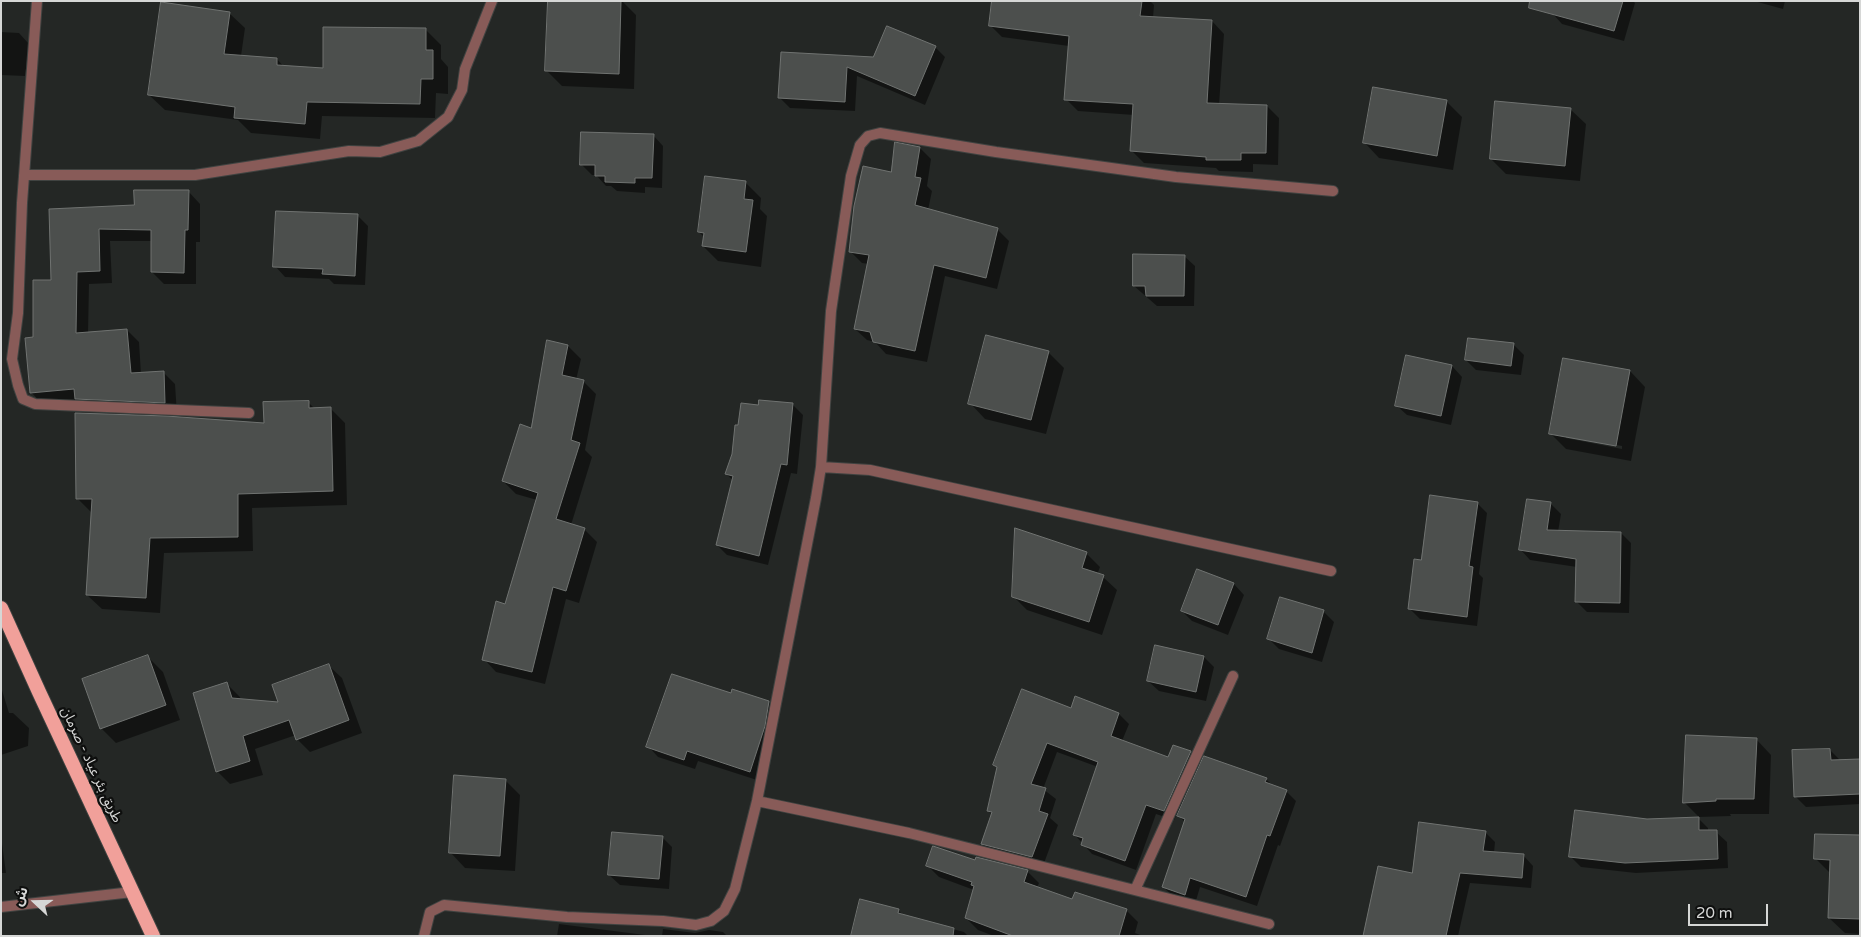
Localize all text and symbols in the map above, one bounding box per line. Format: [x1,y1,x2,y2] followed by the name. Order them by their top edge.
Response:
[57,704,125,826] street label: طريق بئر عياد - صرمان
[10,877,60,927] north arrow
[9,884,32,908] text: ش
[1691,894,1771,926] scale bar
[1696,904,1733,922] text: 20 m

